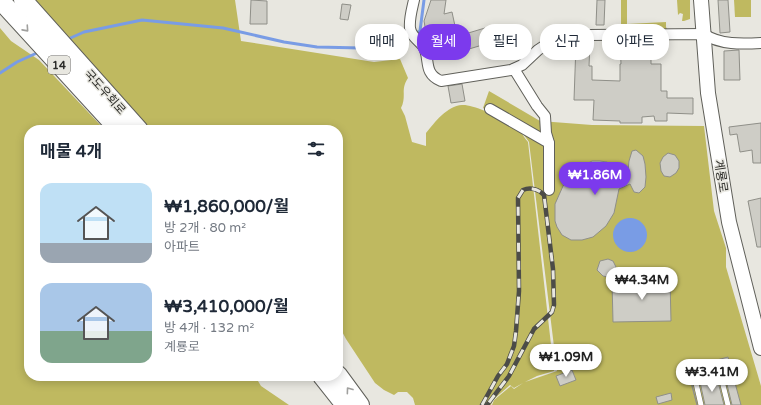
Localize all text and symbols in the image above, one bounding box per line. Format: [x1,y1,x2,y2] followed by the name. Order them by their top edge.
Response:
[22,24,29,32] one-way arrow
[355,24,409,60] chip: 매매
[417,24,471,60] chip: 월세
[479,24,532,60] chip: 필터
[540,24,594,60] chip: 신규
[602,24,669,60] chip: 아파트
[48,56,70,74] road number: 14
[81,67,129,117] street label: 국도우회로
[305,138,327,160] icon: filters
[40,141,102,162] text: 매물 4개
[711,159,731,193] street label: 계룡로
[562,162,628,196] pin: ₩1.86M
[568,167,622,183] text: ₩1.86M
[164,196,289,217] text: ₩1,860,000/월
[72,199,120,247] icon: home
[164,220,246,236] text: 방 2개 · 80 m²
[164,239,200,255] text: 아파트
[609,267,675,301] pin: ₩4.34M
[615,272,669,288] text: ₩4.34M
[164,296,289,317] text: ₩3,410,000/월
[72,299,120,347] icon: home
[164,320,254,336] text: 방 4개 · 132 m²
[164,339,200,355] text: 계룡로
[533,344,599,378] pin: ₩1.09M
[539,349,593,365] text: ₩1.09M
[679,359,745,393] pin: ₩3.41M
[685,364,739,380] text: ₩3.41M
[347,387,354,394] one-way arrow

